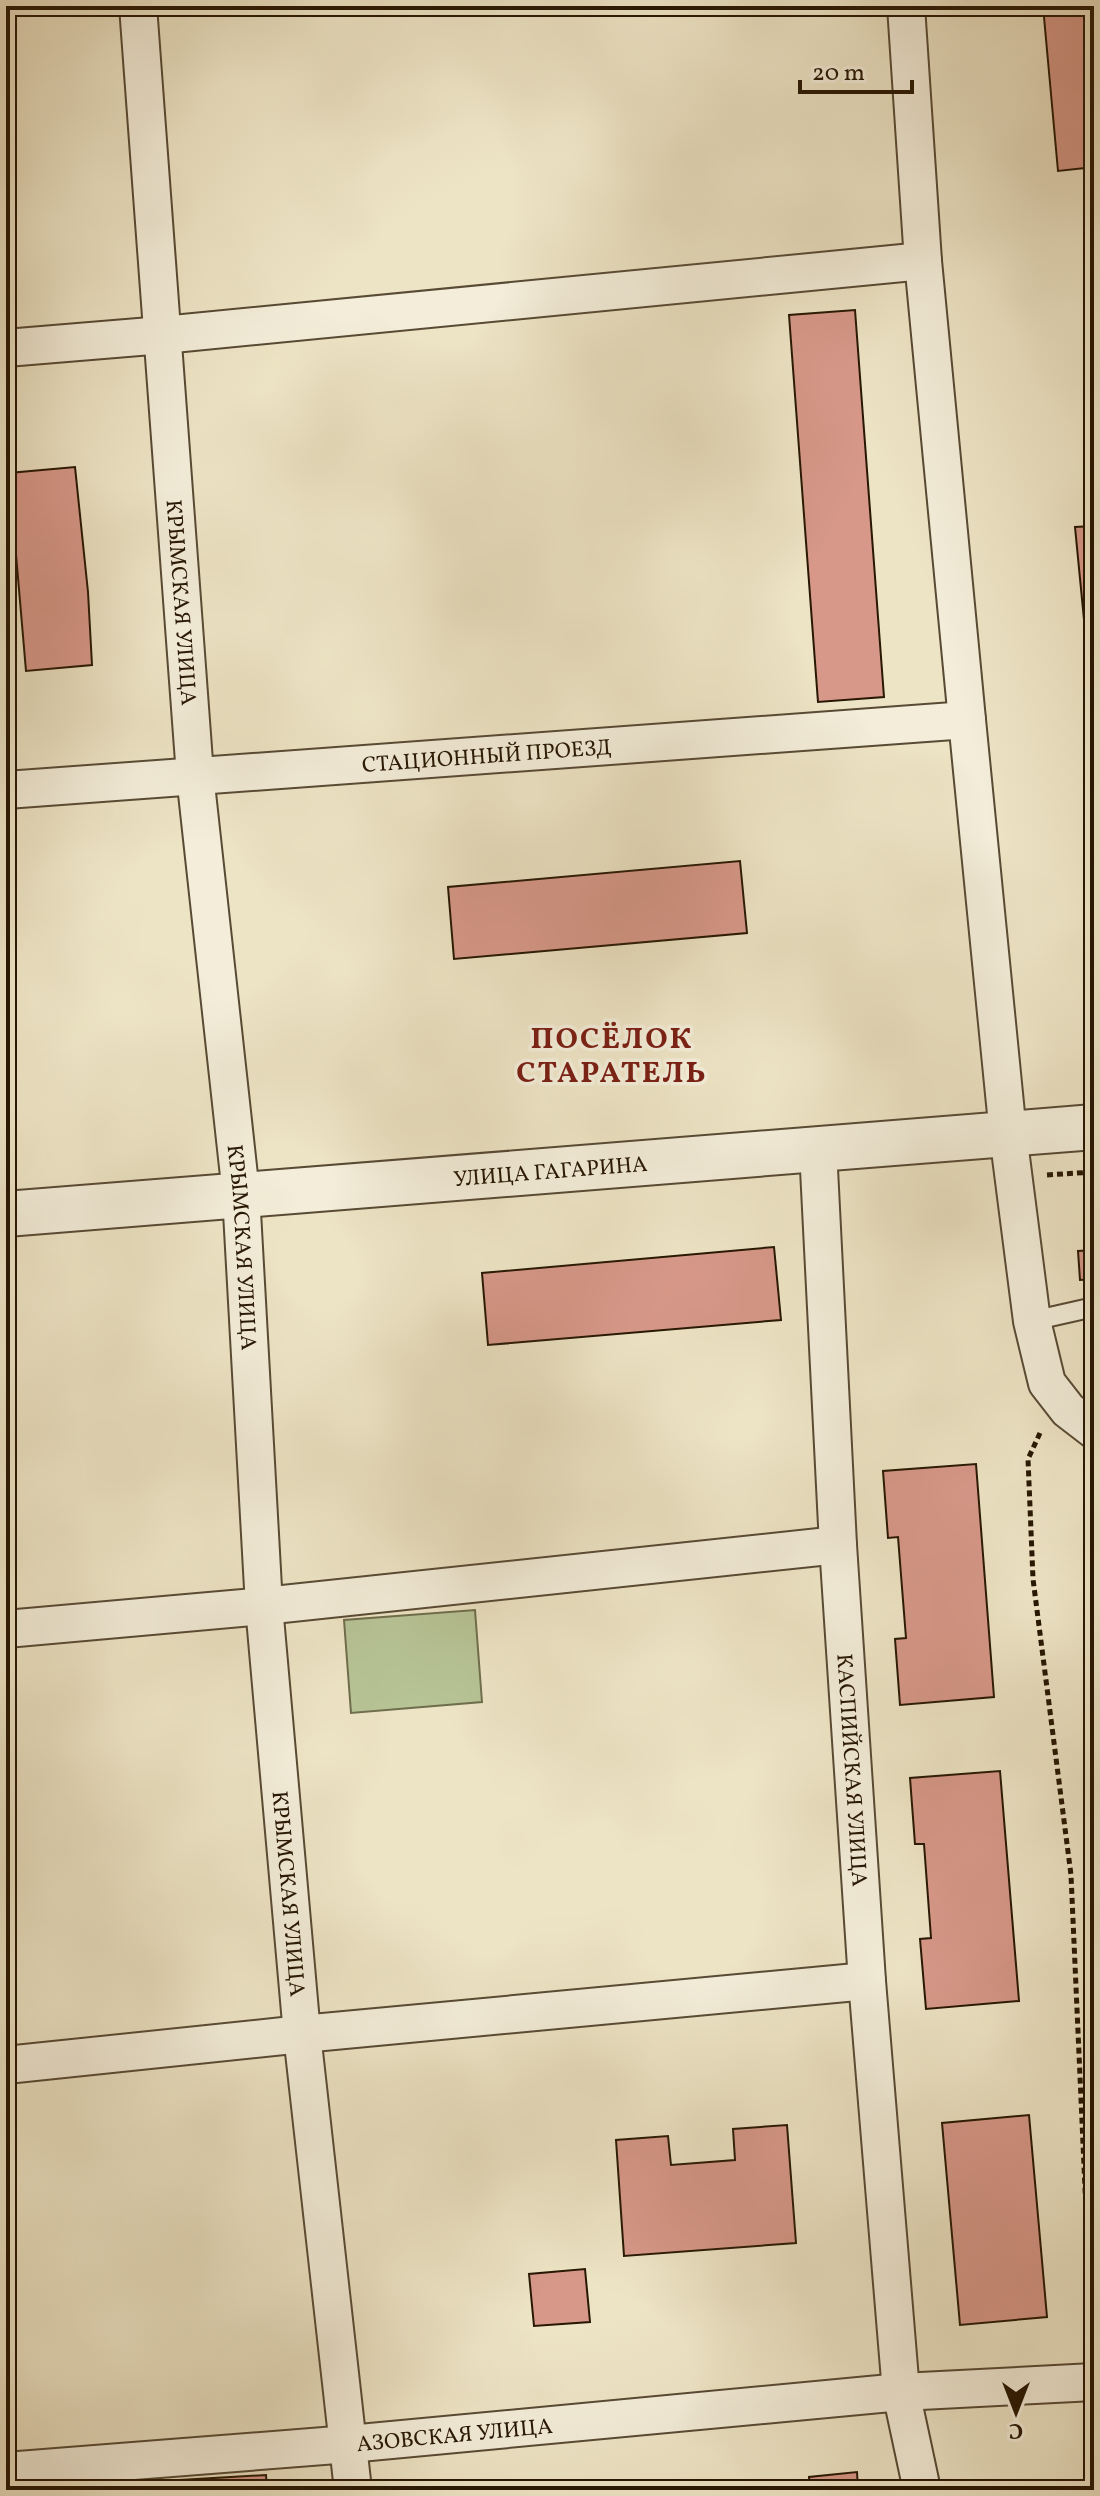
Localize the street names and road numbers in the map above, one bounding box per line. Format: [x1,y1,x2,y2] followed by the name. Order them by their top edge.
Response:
[157,498,203,707] street label: КРЫМСКАЯ УЛИЦА
[361,733,613,782] street label: СТАЦИОННЫЙ ПРОЕЗД
[218,1143,263,1351] street label: КРЫМСКАЯ УЛИЦА
[452,1150,649,1196] street label: УЛИЦА ГАГАРИНА
[827,1653,874,1888] street label: КАСПИЙСКАЯ УЛИЦА
[262,1790,312,1998] street label: КРЫМСКАЯ УЛИЦА
[355,2412,554,2461] street label: АЗОВСКАЯ УЛИЦА

